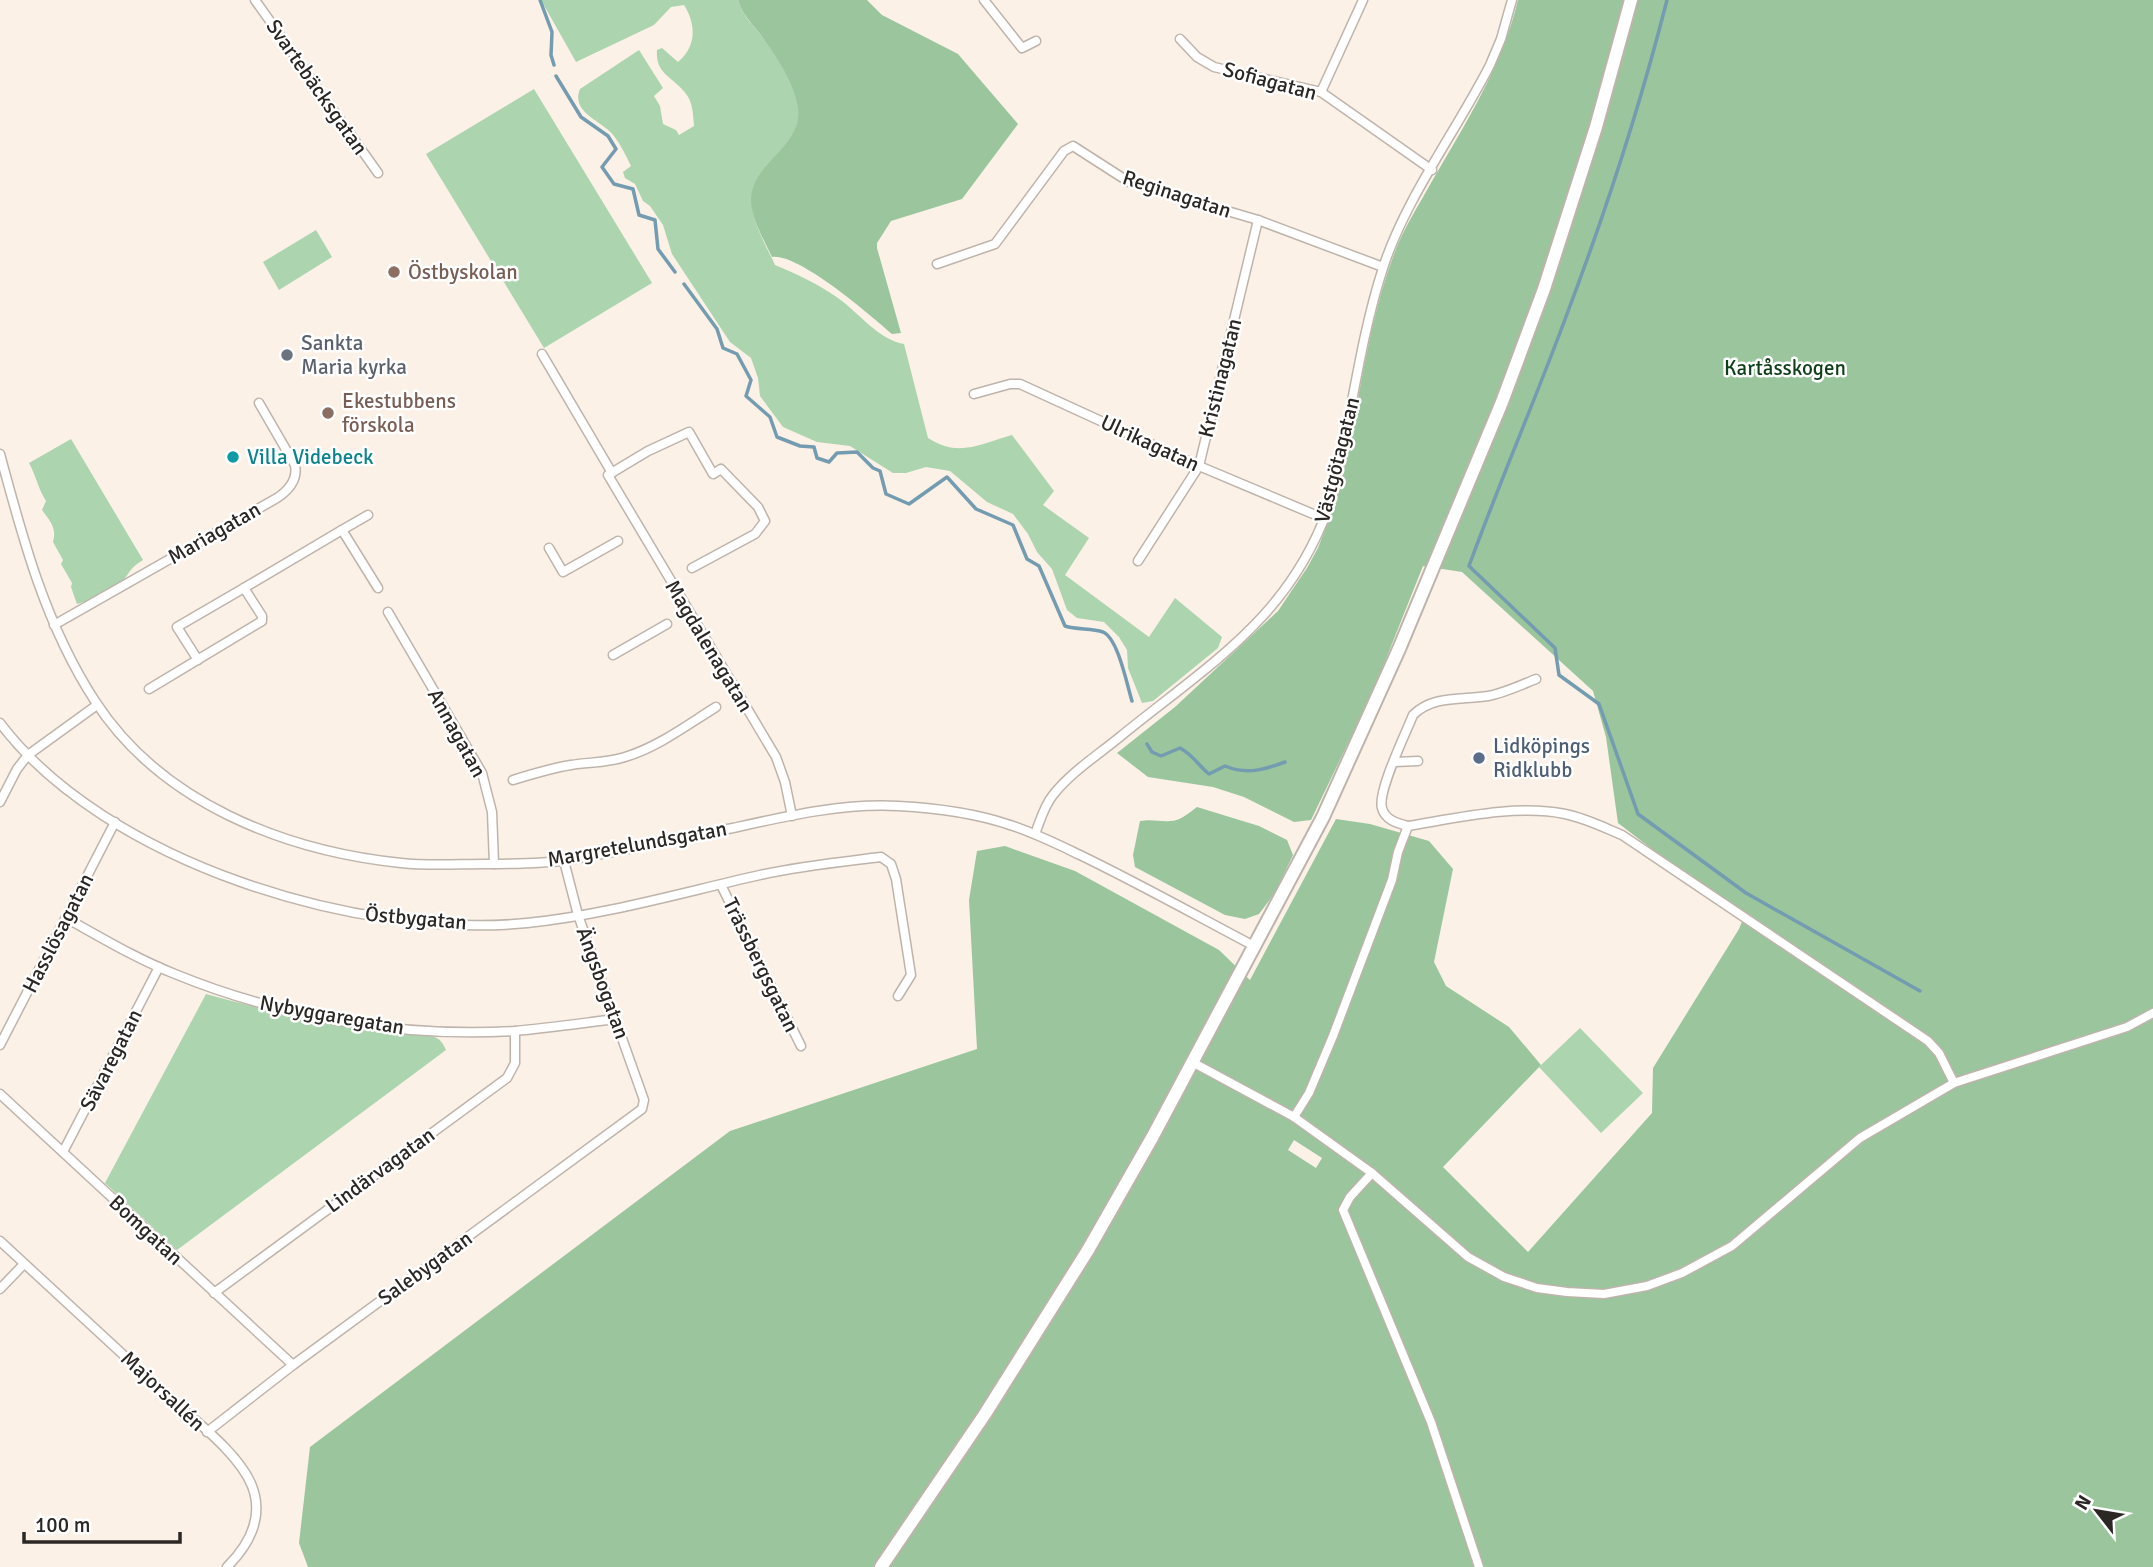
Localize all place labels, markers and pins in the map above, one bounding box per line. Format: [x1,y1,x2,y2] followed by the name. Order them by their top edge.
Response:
[408,259,518,285] place label: Östbyskolan
[386,264,402,280] marker: Östbyskolan
[301,330,407,380] place label: Sankta Maria kyrka
[279,347,295,363] marker: Sankta Maria kyrka
[342,388,456,438] place label: Ekestubbens förskola
[320,405,336,421] marker: Ekestubbens förskola
[247,444,374,470] place label: Villa Videbeck
[225,449,241,465] marker: Villa Videbeck
[1493,733,1590,783] place label: Lidköpings Ridklubb
[1471,750,1487,766] marker: Lidköpings Ridklubb

